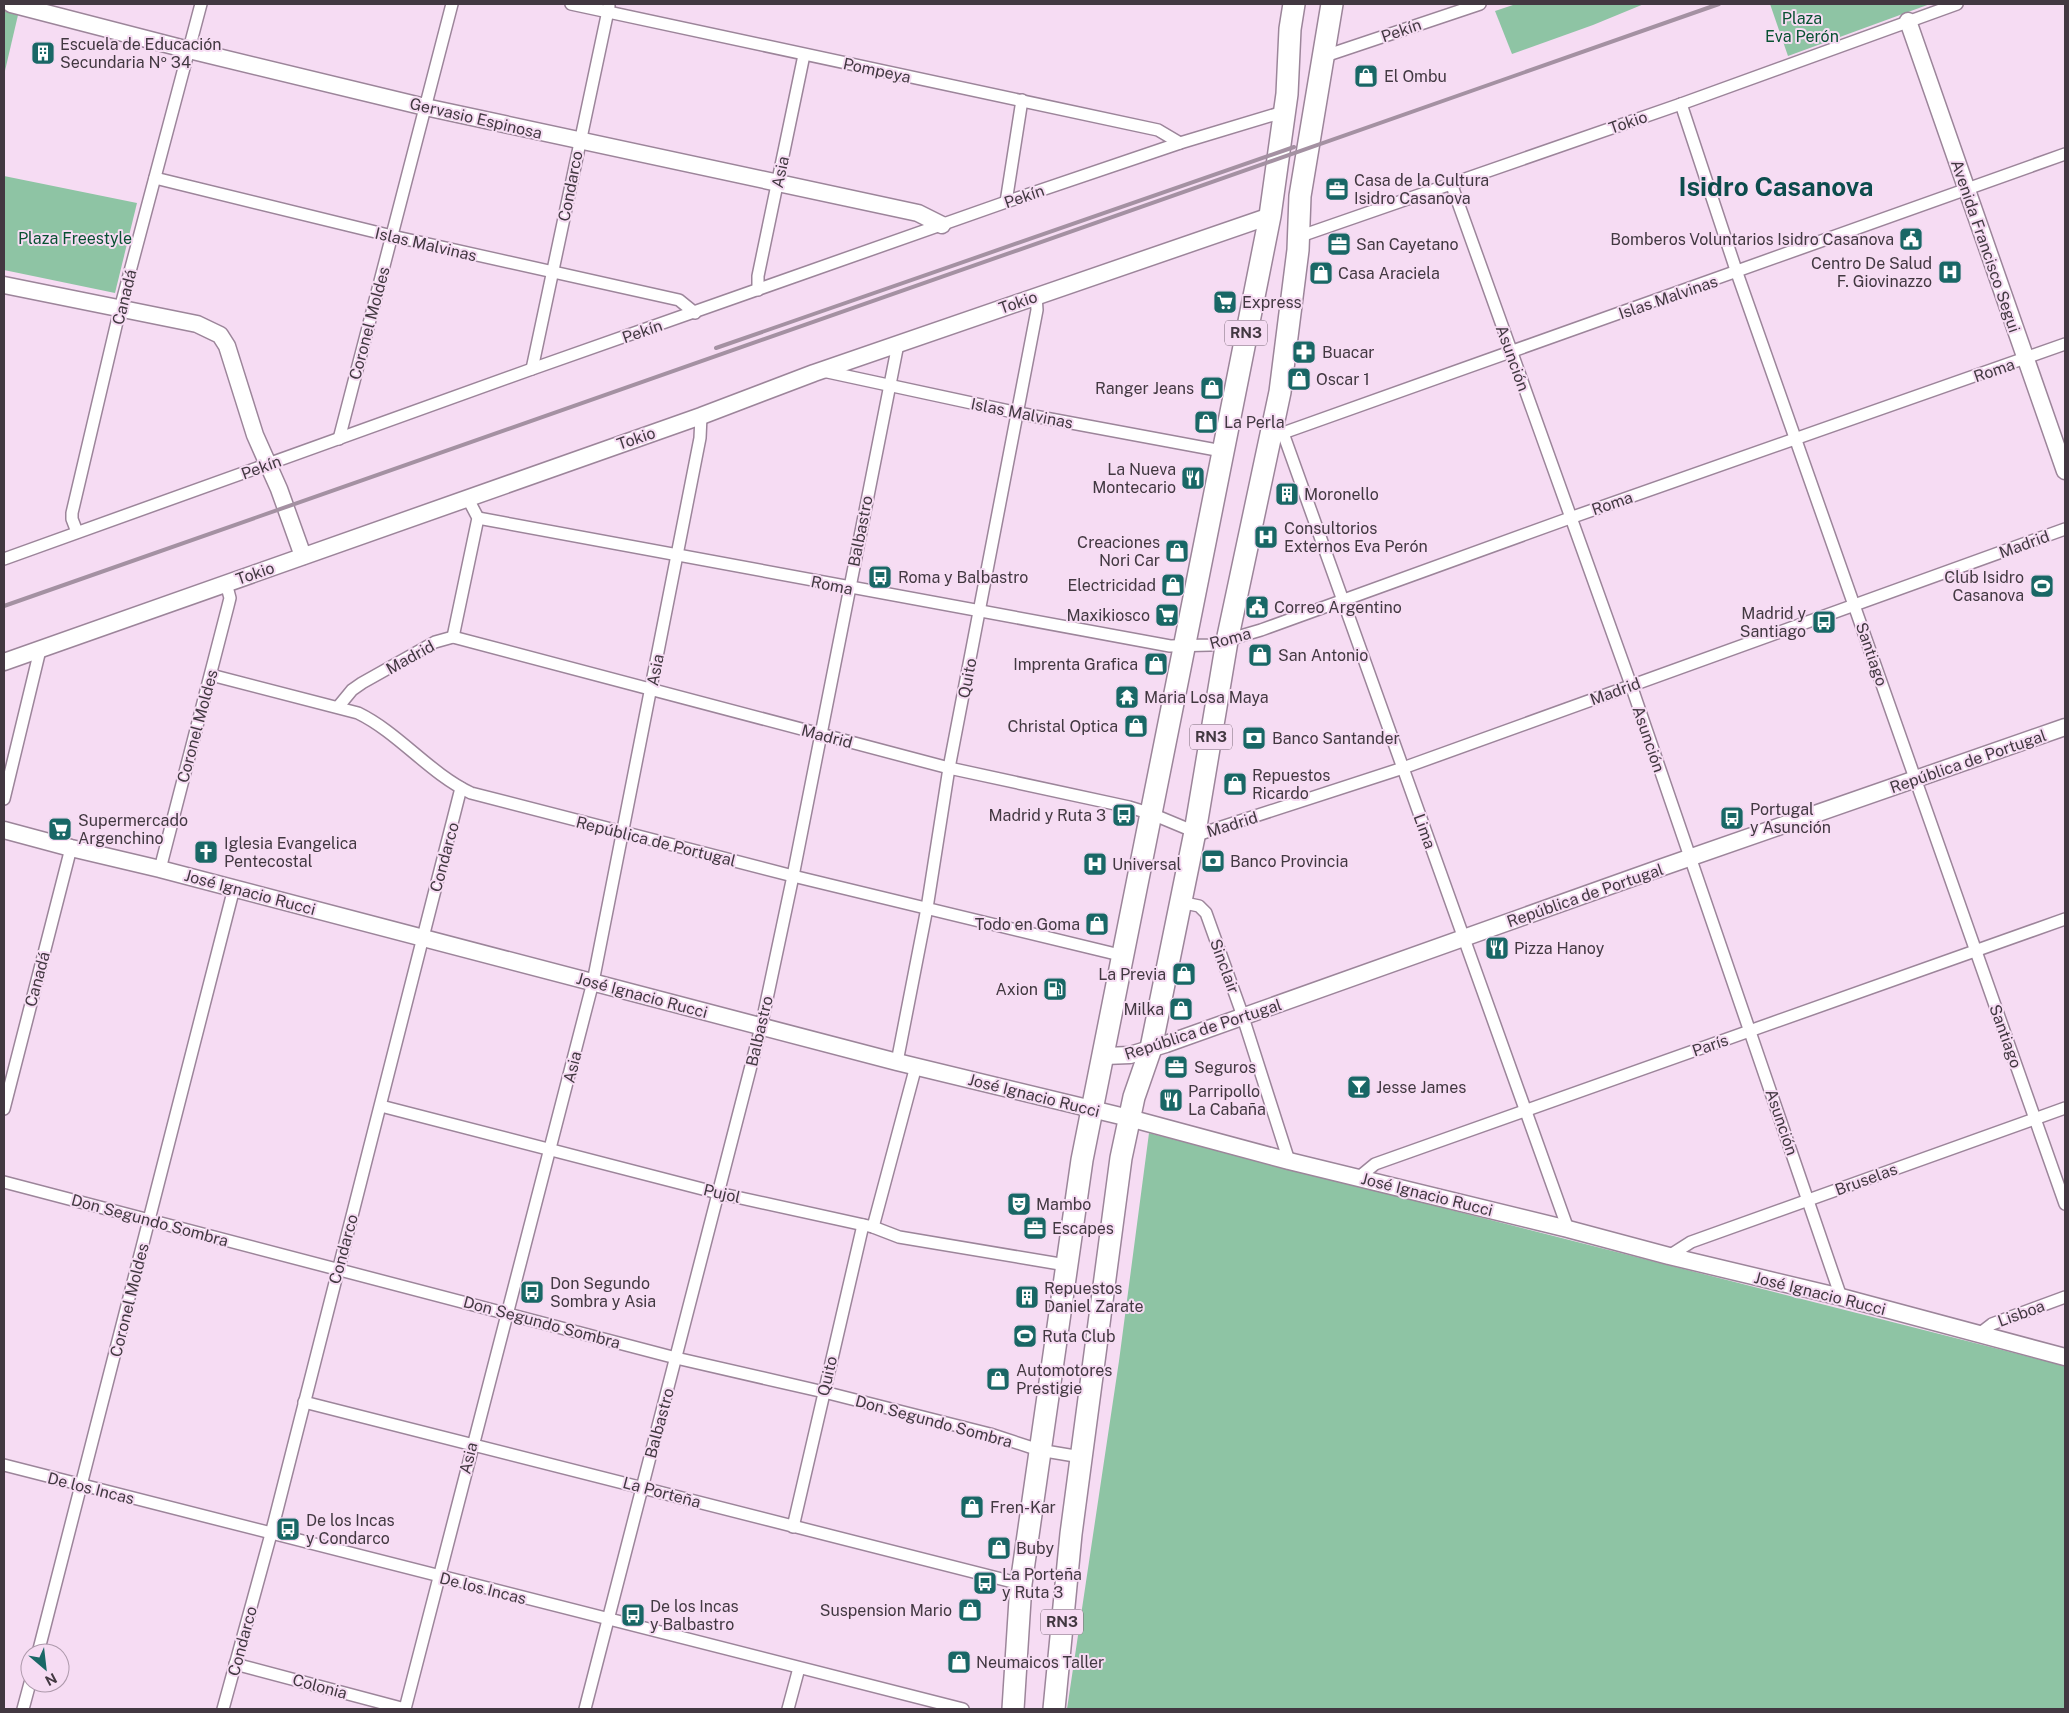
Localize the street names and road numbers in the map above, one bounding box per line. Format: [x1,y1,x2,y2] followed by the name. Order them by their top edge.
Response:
[1379,15,1424,46] street label: Pekín
[841,54,912,87] street label: Pompeya
[408,94,544,143] street label: Gervasio Espinosa
[1606,107,1650,138] street label: Tokio
[554,149,587,223] street label: Condarco
[768,154,793,190] street label: Asia
[1947,157,2024,335] street label: Avenida Francisco Segui
[1002,181,1047,212] street label: Pekín
[373,224,479,265] street label: Islas Malvinas
[345,264,394,382] street label: Coronel Moldes
[108,268,141,327] street label: Canadá
[1616,272,1720,323] street label: Islas Malvinas
[996,287,1040,318] street label: Tokio
[620,316,665,347] street label: Pekín
[1225,320,1267,346] road number: RN3
[1492,323,1533,394] street label: Asunción
[1971,355,2017,386] street label: Roma
[969,394,1075,433] street label: Islas Malvinas
[614,423,658,454] street label: Tokio
[239,451,284,483] street label: Pekín
[1589,488,1635,519] street label: Roma
[844,494,877,568] street label: Balbastro
[1996,527,2052,562] street label: Madrid
[233,558,277,589] street label: Tokio
[809,572,854,599] street label: Roma
[1852,620,1891,689] street label: Santiago
[1207,624,1253,653] street label: Roma
[383,636,438,678] street label: Madrid
[643,653,668,688] street label: Asia
[954,656,981,700] street label: Quito
[173,667,222,785] street label: Coronel Moldes
[1587,674,1643,709] street label: Madrid
[1628,704,1669,775] street label: Asunción
[799,721,855,752] street label: Madrid
[1190,724,1232,750] road number: RN3
[1887,726,2049,797] street label: República de Portugal
[1204,808,1260,841] street label: Madrid
[1409,811,1440,851] street label: Lima
[574,812,738,871] street label: República de Portugal
[426,820,463,894] street label: Condarco
[1504,860,1666,931] street label: República de Portugal
[182,866,318,919] street label: José Ignacio Rucci
[1206,936,1243,996] street label: Sinclair
[21,950,54,1009] street label: Canadá
[574,969,710,1022] street label: José Ignacio Rucci
[742,994,777,1068] street label: Balbastro
[1122,995,1284,1064] street label: República de Portugal
[1985,1002,2026,1071] street label: Santiago
[1690,1030,1731,1060] street label: París
[559,1049,586,1085] street label: Asia
[966,1070,1102,1121] street label: José Ignacio Rucci
[1761,1087,1802,1158] street label: Asunción
[1832,1159,1900,1200] street label: Bruselas
[1359,1169,1495,1220] street label: José Ignacio Rucci
[701,1180,742,1207] street label: Pujol
[69,1190,230,1251] street label: Don Segundo Sombra
[325,1212,362,1286] street label: Condarco
[106,1241,153,1359] street label: Coronel Moldes
[1752,1268,1888,1319] street label: José Ignacio Rucci
[461,1292,622,1353] street label: Don Segundo Sombra
[1995,1296,2047,1331] street label: Lisboa
[814,1354,841,1398] street label: Quito
[641,1386,678,1460] street label: Balbastro
[853,1391,1014,1452] street label: Don Segundo Sombra
[455,1440,482,1476] street label: Asia
[46,1469,136,1508] street label: De los Incas
[621,1473,703,1512] street label: La Porteña
[438,1569,528,1608] street label: De los Incas
[224,1604,261,1678] street label: Condarco
[1041,1610,1083,1634] road number: RN3
[291,1670,349,1703] street label: Colonia

